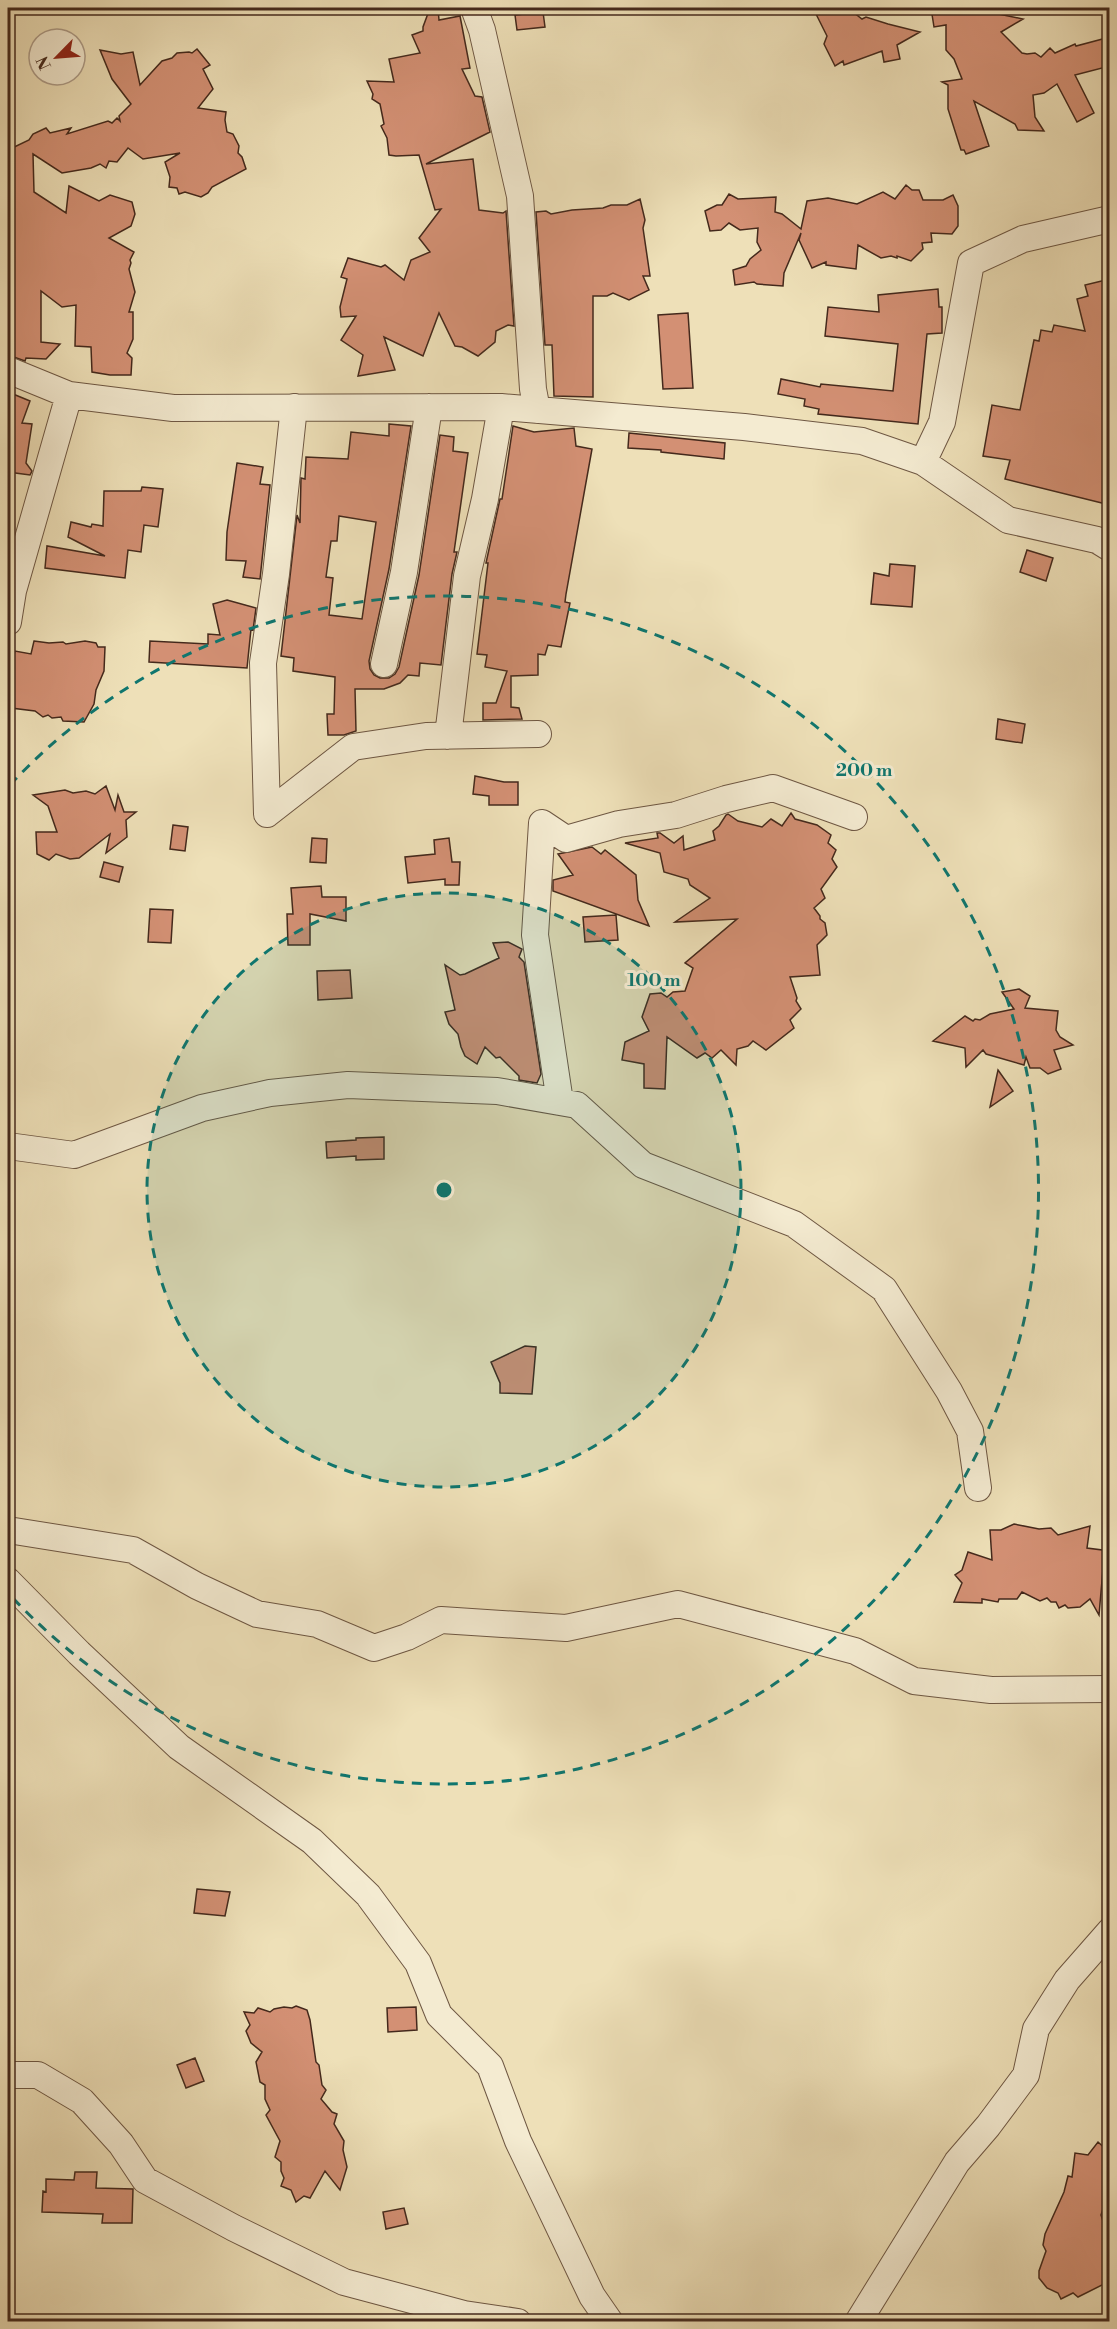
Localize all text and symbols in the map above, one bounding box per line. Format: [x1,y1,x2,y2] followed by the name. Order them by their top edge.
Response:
[27,27,87,87] north arrow
[32,53,56,73] text: N
[836,759,893,782] text: 200 m
[627,969,681,992] text: 100 m
[434,1180,454,1200] centre of rings

